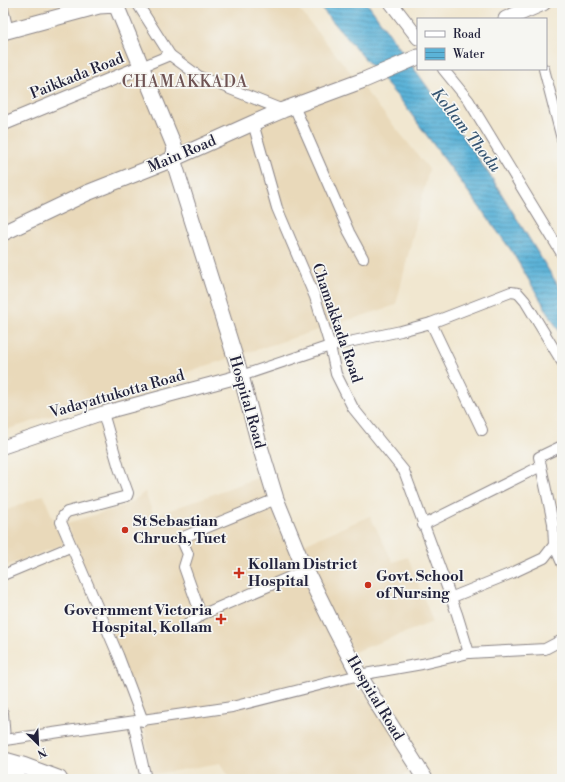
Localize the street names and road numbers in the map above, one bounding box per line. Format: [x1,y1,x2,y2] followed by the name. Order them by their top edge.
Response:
[27,48,127,103] street label: Paikkada Road
[145,131,220,177] street label: Main Road
[308,261,367,386] street label: Chamakkada Road
[225,353,269,451] street label: Hospital Road
[46,366,187,423] street label: Vadayattukotta Road
[342,652,408,744] street label: Hospital Road

